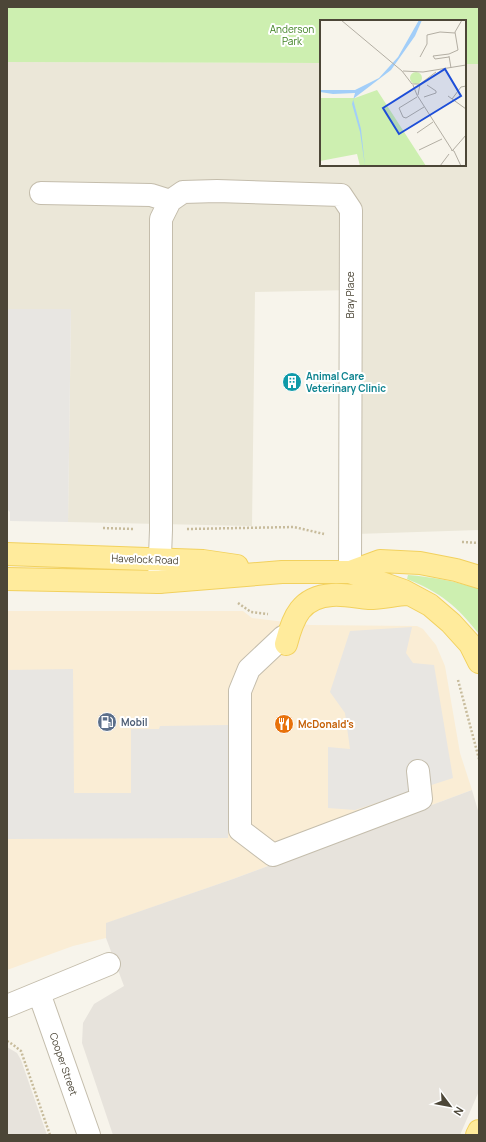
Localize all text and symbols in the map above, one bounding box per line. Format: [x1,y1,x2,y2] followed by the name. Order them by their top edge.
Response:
[320,20,466,166] inset map
[270,22,314,48] park label: Anderson Park
[343,271,357,319] street label: Bray Place
[306,369,386,395] place label: Animal Care Veterinary Clinic
[281,371,303,393] building icon: Animal Care Veterinary Clinic
[111,551,179,567] street label: Havelock Road
[96,711,118,733] fuel station icon: Mobil
[273,713,295,735] restaurant icon: McDonald's
[121,715,148,729] place label: Mobil
[298,717,354,731] place label: McDonald's
[47,1031,81,1097] street label: Cooper Street
[430,1086,470,1126] north arrow
[450,1104,467,1119] text: N

